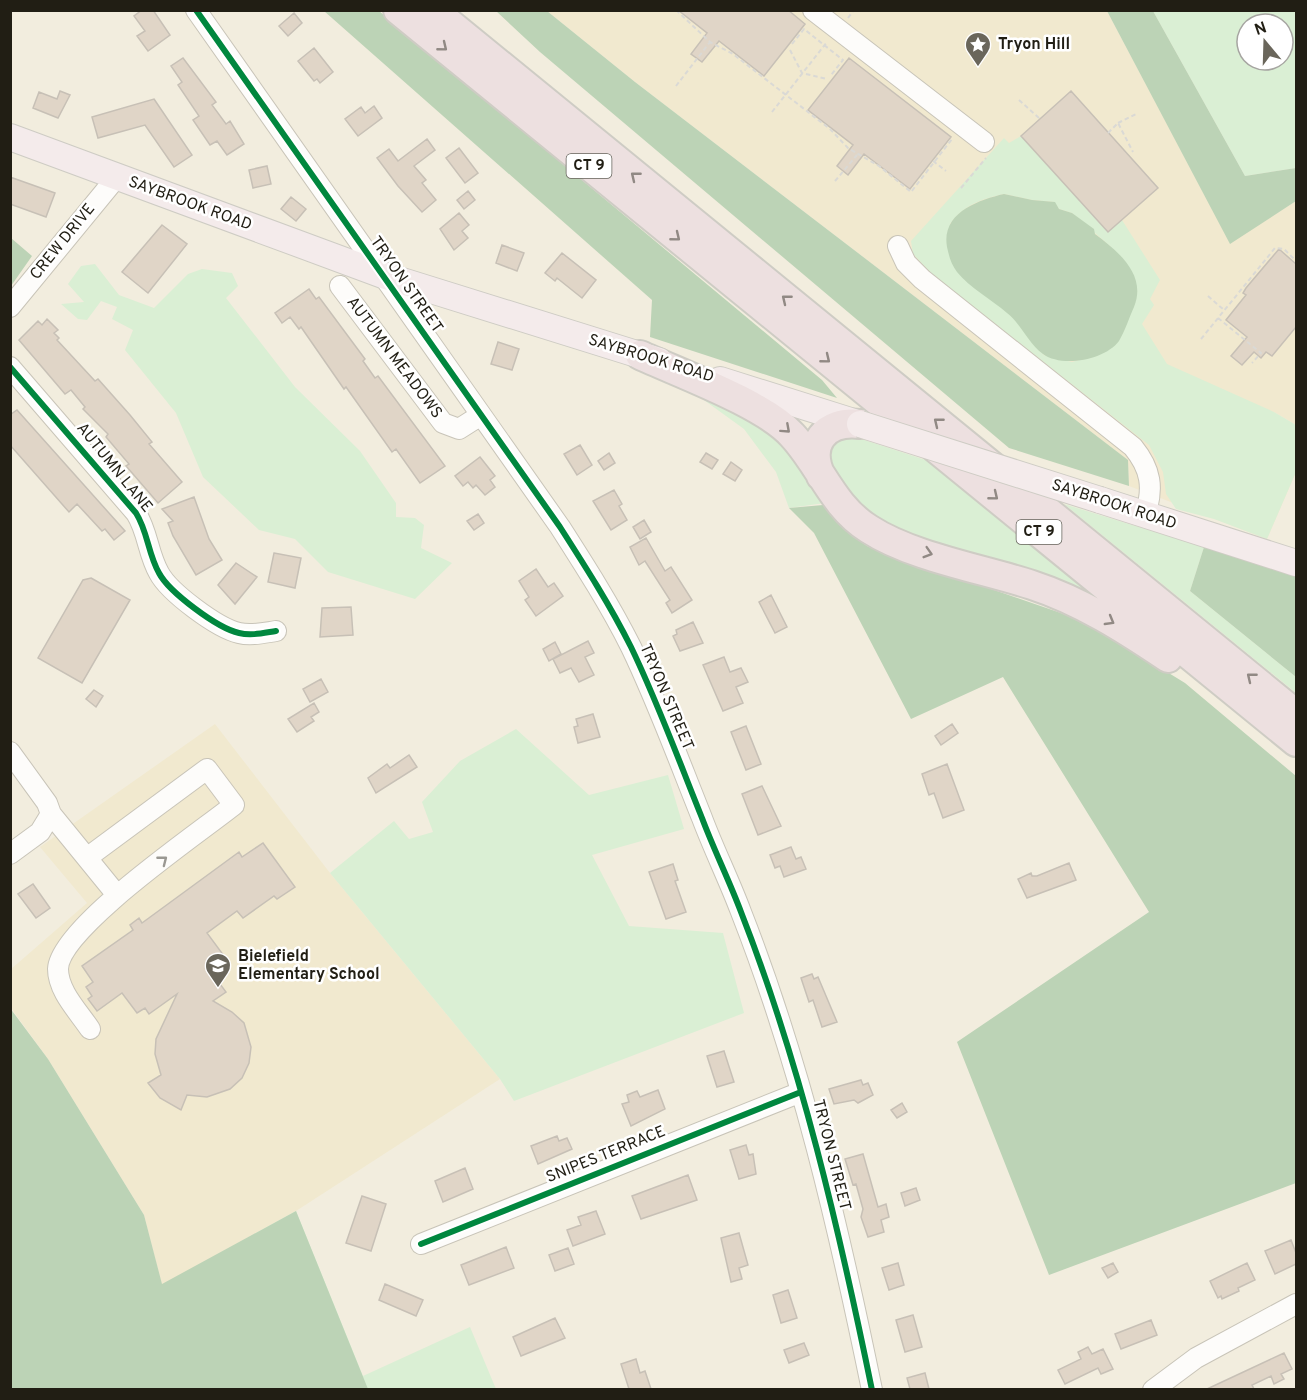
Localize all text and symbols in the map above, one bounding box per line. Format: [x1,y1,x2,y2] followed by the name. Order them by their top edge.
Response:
[1235,12,1295,72] north arrow
[1252,18,1269,41] text: N
[963,30,993,68] place icon: Tryon Hill
[998,35,1070,55] place label: Tryon Hill
[437,40,448,51] one-way arrow
[566,154,612,178] road number: CT 9
[125,172,255,236] street label: SAYBROOK ROAD
[631,172,642,183] one-way arrow
[26,200,100,284] street label: CREW DRIVE
[669,229,680,240] one-way arrow
[365,233,447,337] street label: TRYON STREET
[342,293,446,423] street label: AUTUMN MEADOWS
[782,295,793,306] one-way arrow
[586,330,716,388] street label: SAYBROOK ROAD
[820,352,831,363] one-way arrow
[934,418,945,429] one-way arrow
[72,419,156,517] street label: AUTUMN LANE
[779,422,790,433] one-way arrow
[1049,475,1179,535] street label: SAYBROOK ROAD
[987,488,998,499] one-way arrow
[1016,520,1062,544] road number: CT 9
[922,546,933,558] one-way arrow
[1104,614,1114,625] one-way arrow
[635,641,697,753] street label: TRYON STREET
[1247,674,1258,685] one-way arrow
[157,856,168,867] one-way arrow
[238,947,380,985] place label: Bielefield Elementary School
[203,951,233,989] school or university icon: Bielefield Elementary School
[808,1097,854,1213] street label: TRYON STREET
[543,1122,669,1188] street label: SNIPES TERRACE

